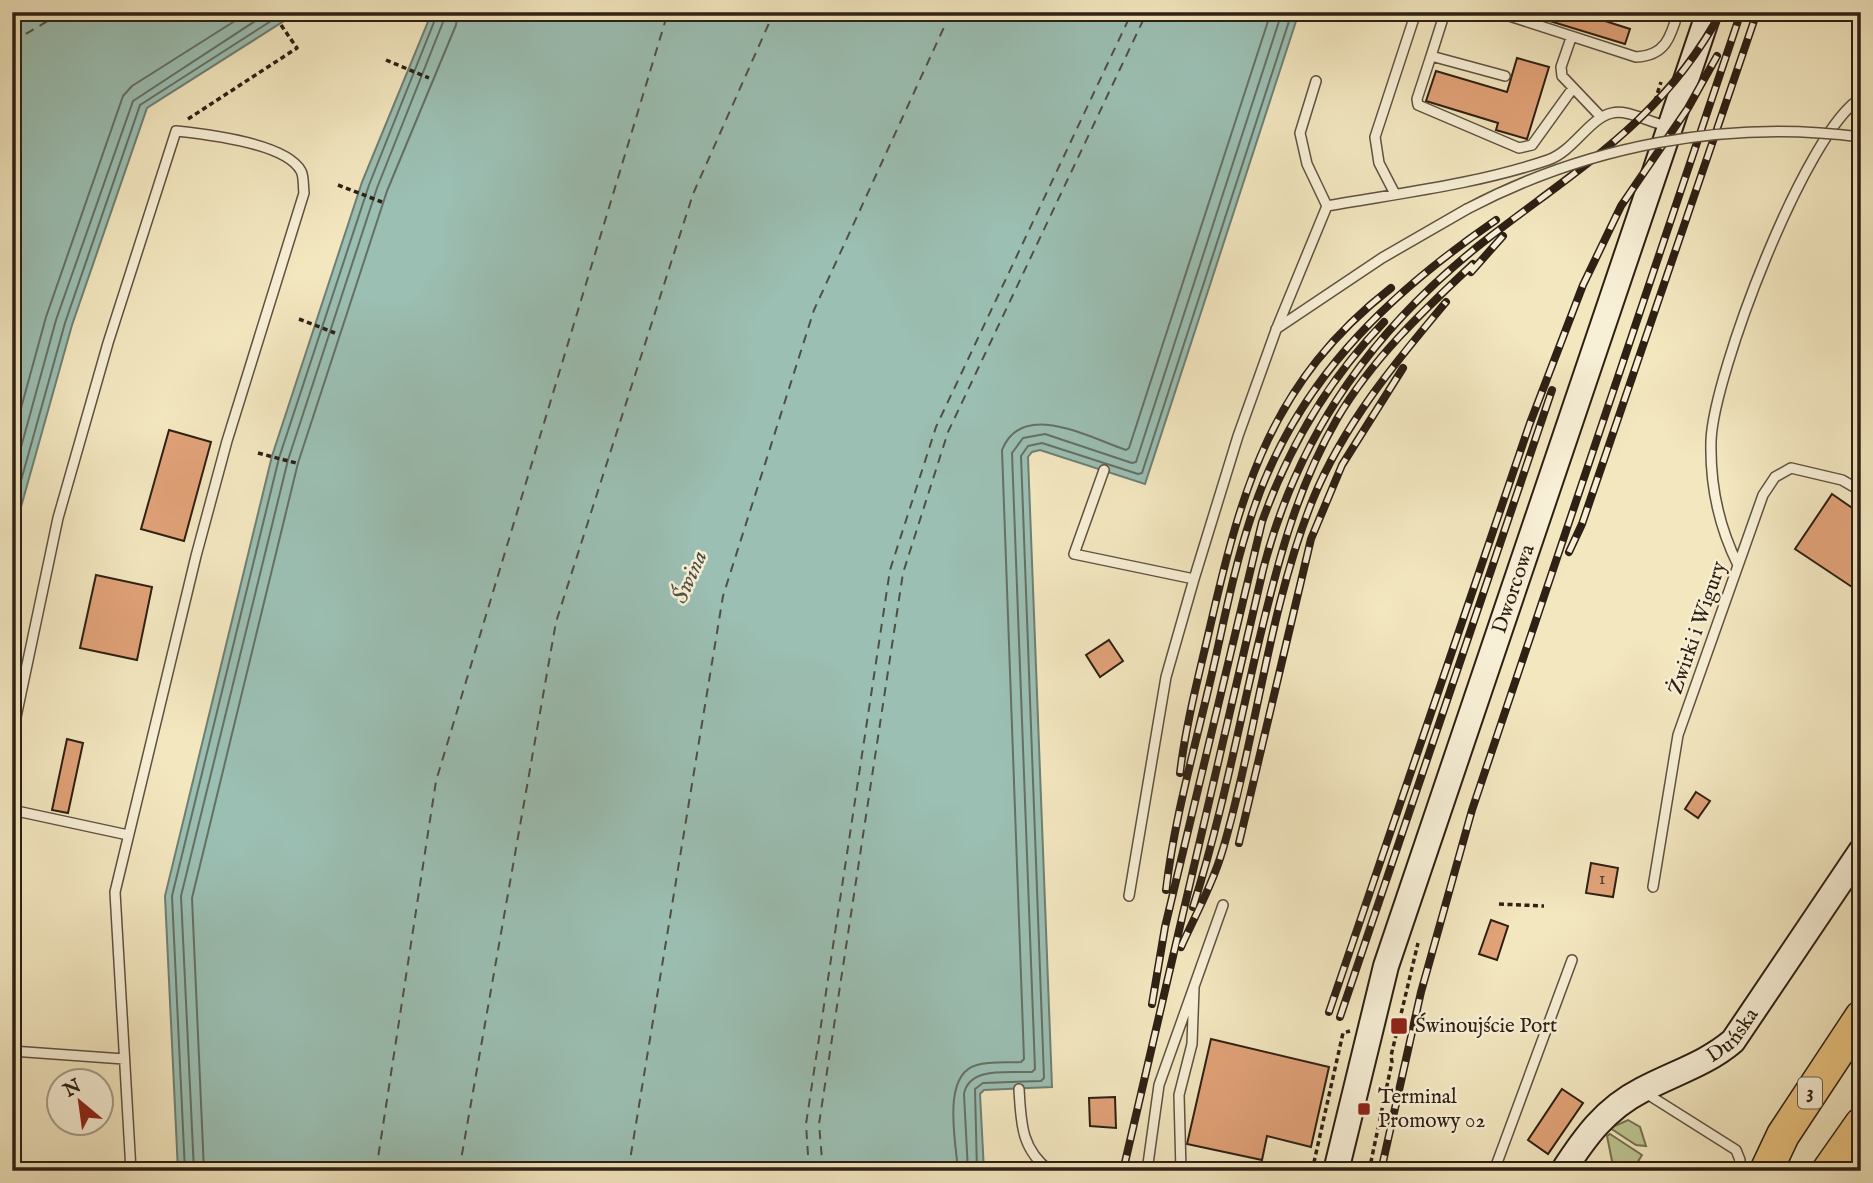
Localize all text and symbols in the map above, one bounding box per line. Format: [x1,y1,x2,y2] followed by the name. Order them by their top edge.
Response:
[1486,540,1542,637] street label: Dworcowa
[665,546,714,608] water label: Świna
[1663,557,1734,698] street label: Żwirki i Wigury
[1599,868,1605,891] house number: 1
[1702,1002,1765,1069] street label: Duńska
[1415,1012,1557,1040] place label: Świnoujście Port
[1389,1016,1409,1036] marker: Świnoujście Port
[46,1068,116,1138] north arrow
[59,1074,86,1104] text: N
[1798,1078,1822,1108] road number: 3
[1378,1084,1485,1135] place label: Terminal Promowy 02
[1356,1101,1372,1117] marker: Terminal Promowy 02

